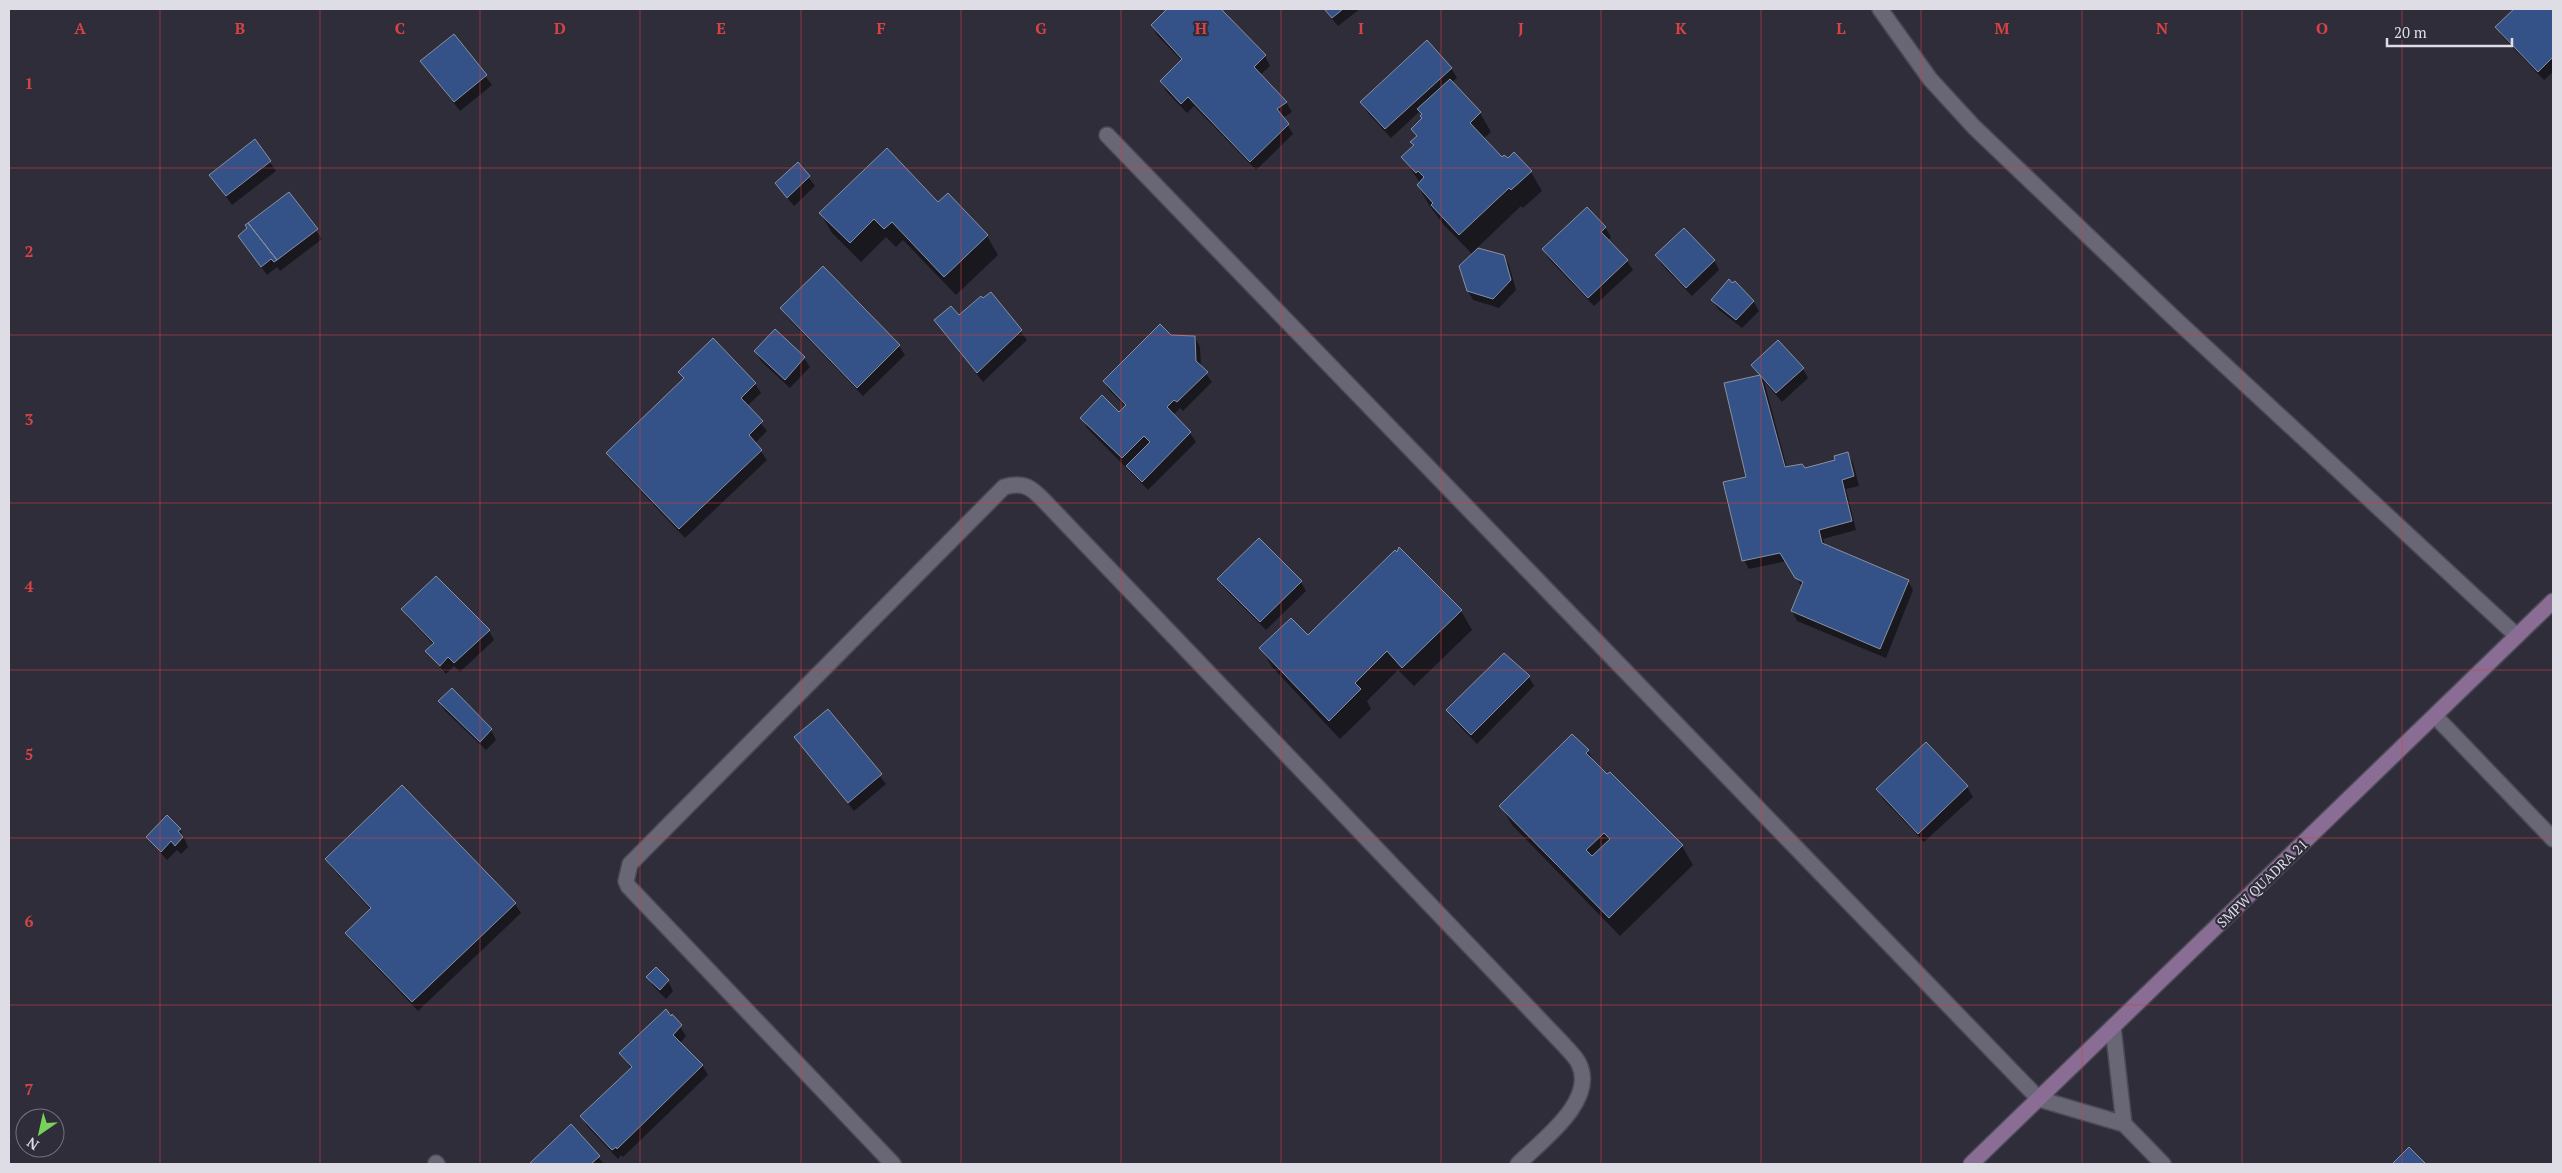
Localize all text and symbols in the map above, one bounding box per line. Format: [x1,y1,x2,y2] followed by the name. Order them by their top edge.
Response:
[2387,15,2512,47] scale bar
[74,17,86,39] text: A
[235,17,245,39] text: B
[395,17,405,39] text: C
[554,17,566,39] text: D
[716,17,726,39] text: E
[876,17,886,39] text: F
[1035,17,1047,39] text: G
[1195,17,1207,39] text: H
[1358,17,1364,39] text: I
[1518,17,1524,39] text: J
[1675,17,1687,39] text: K
[1836,17,1846,39] text: L
[1995,17,2010,39] text: M
[2156,17,2168,39] text: N
[2316,17,2328,39] text: O
[2394,22,2427,42] text: 20 m
[24,72,34,94] text: 1
[24,240,34,262] text: 2
[24,408,34,430] text: 3
[24,575,34,597] text: 4
[24,743,34,765] text: 5
[2212,835,2312,931] street label: SMPW QUADRA 21
[24,910,34,932] text: 6
[24,1078,34,1100] text: 7
[15,1108,65,1158] north arrow
[22,1133,42,1155] text: N

